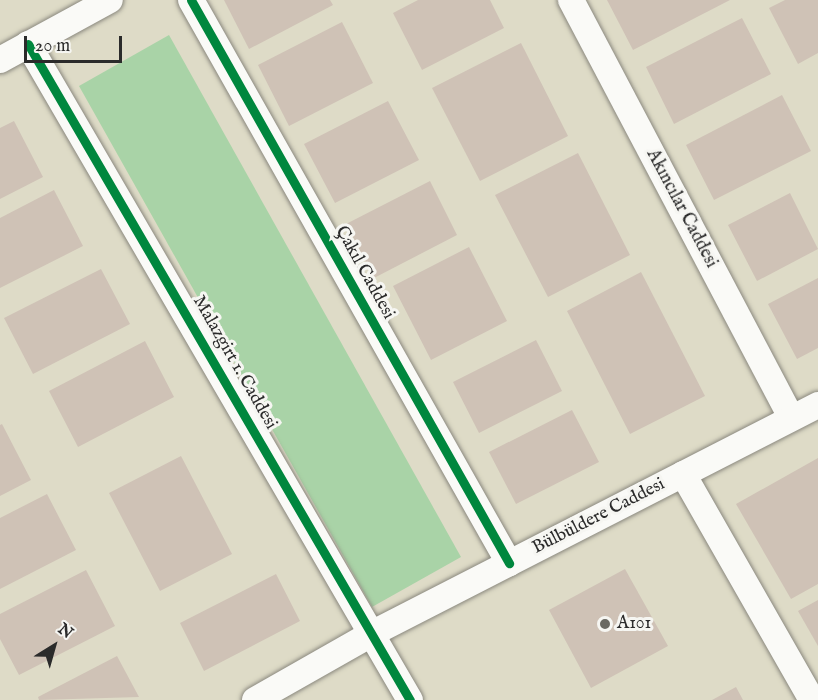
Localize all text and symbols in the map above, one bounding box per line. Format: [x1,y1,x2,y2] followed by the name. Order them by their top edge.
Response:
[27,24,124,62] scale bar
[35,35,70,58] text: 20 m
[641,146,721,272] street label: Akıncılar Caddesi
[330,223,398,323] street label: Çakıl Caddesi
[187,292,281,434] street label: Malazgirt 1. Caddesi
[529,474,669,560] street label: Bülbüldere Caddesi
[617,613,651,635] place label: A101
[24,616,84,676] north arrow
[598,617,612,631] marker: A101
[53,619,76,644] text: N

